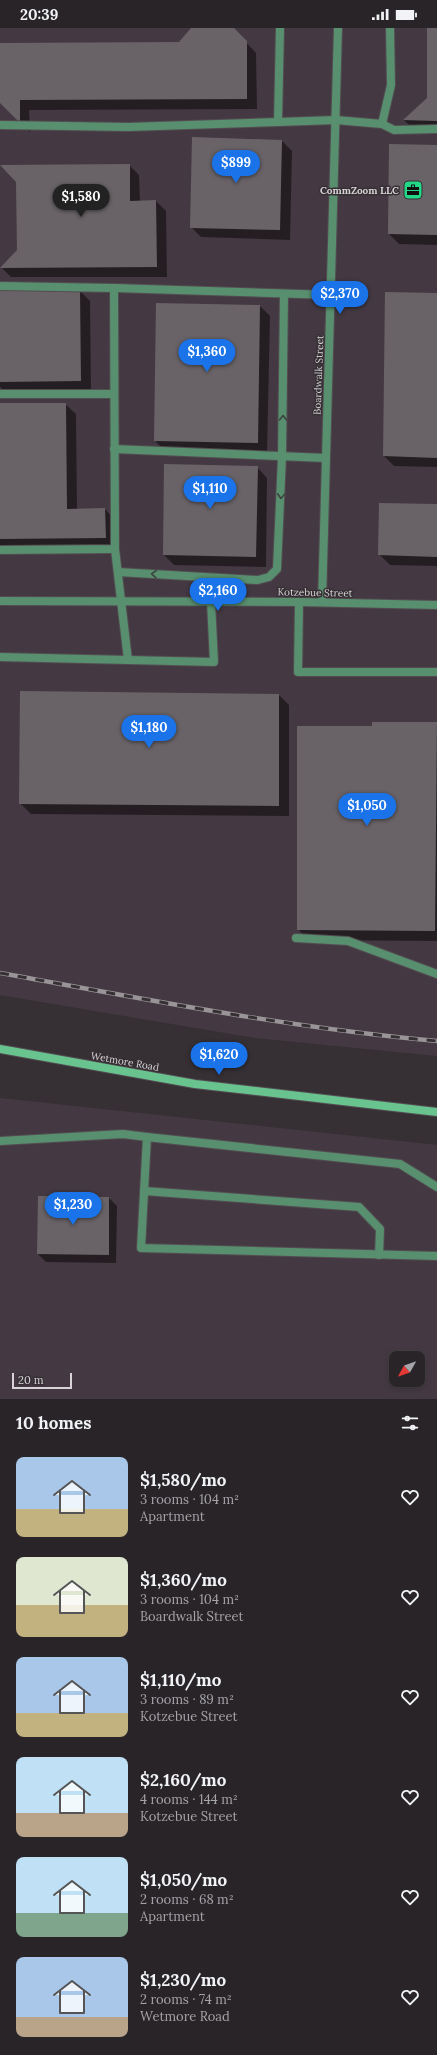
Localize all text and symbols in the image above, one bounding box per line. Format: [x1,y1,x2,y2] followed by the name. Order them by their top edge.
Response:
[20,5,58,24] text: 20:39
[212,150,260,184] pin: $899
[221,154,251,171] text: $899
[402,179,424,201] office icon: CommZoom LLC
[48,184,114,218] pin: $1,580
[320,184,399,197] place label: CommZoom LLC
[62,188,100,205] text: $1,580
[307,281,373,315] pin: $2,370
[320,285,360,302] text: $2,370
[311,335,326,415] street label: Boardwalk Street
[174,339,240,373] pin: $1,360
[187,343,227,360] text: $1,360
[279,415,287,421] one-way arrow
[177,476,243,510] pin: $1,110
[193,480,228,497] text: $1,110
[276,493,285,499] one-way arrow
[151,570,157,579] one-way arrow
[185,578,251,612] pin: $2,160
[199,582,237,599] text: $2,160
[277,585,353,600] street label: Kotzebue Street
[116,715,182,749] pin: $1,180
[130,719,168,736] text: $1,180
[334,793,400,827] pin: $1,050
[347,797,387,814] text: $1,050
[186,1042,252,1076] pin: $1,620
[200,1046,238,1063] text: $1,620
[90,1049,160,1074] street label: Wetmore Road
[40,1192,106,1226] pin: $1,230
[54,1196,92,1213] text: $1,230
[389,1351,425,1387] north arrow
[389,1351,425,1387] map controls
[12,1371,72,1390] scale bar
[18,1373,43,1387] text: 20 m
[16,1412,91,1434] text: 10 homes
[399,1412,421,1434] icon: filters
[140,1469,226,1491] text: $1,580/mo
[48,1473,96,1521] icon: home
[399,1486,421,1508] icon: heart
[140,1491,239,1508] text: 3 rooms · 104 m²
[140,1508,205,1525] text: Apartment
[140,1569,227,1591] text: $1,360/mo
[48,1573,96,1621] icon: home
[399,1586,421,1608] icon: heart
[140,1591,239,1608] text: 3 rooms · 104 m²
[140,1608,243,1625] text: Boardwalk Street
[140,1669,221,1691] text: $1,110/mo
[48,1673,96,1721] icon: home
[399,1686,421,1708] icon: heart
[140,1691,234,1708] text: 3 rooms · 89 m²
[140,1708,238,1725] text: Kotzebue Street
[140,1769,226,1791] text: $2,160/mo
[48,1773,96,1821] icon: home
[399,1786,421,1808] icon: heart
[140,1791,238,1808] text: 4 rooms · 144 m²
[140,1808,238,1825] text: Kotzebue Street
[140,1869,227,1891] text: $1,050/mo
[48,1873,96,1921] icon: home
[399,1886,421,1908] icon: heart
[140,1891,234,1908] text: 2 rooms · 68 m²
[140,1908,205,1925] text: Apartment
[140,1969,226,1991] text: $1,230/mo
[48,1973,96,2021] icon: home
[399,1986,421,2008] icon: heart
[140,1991,232,2008] text: 2 rooms · 74 m²
[140,2008,230,2025] text: Wetmore Road

